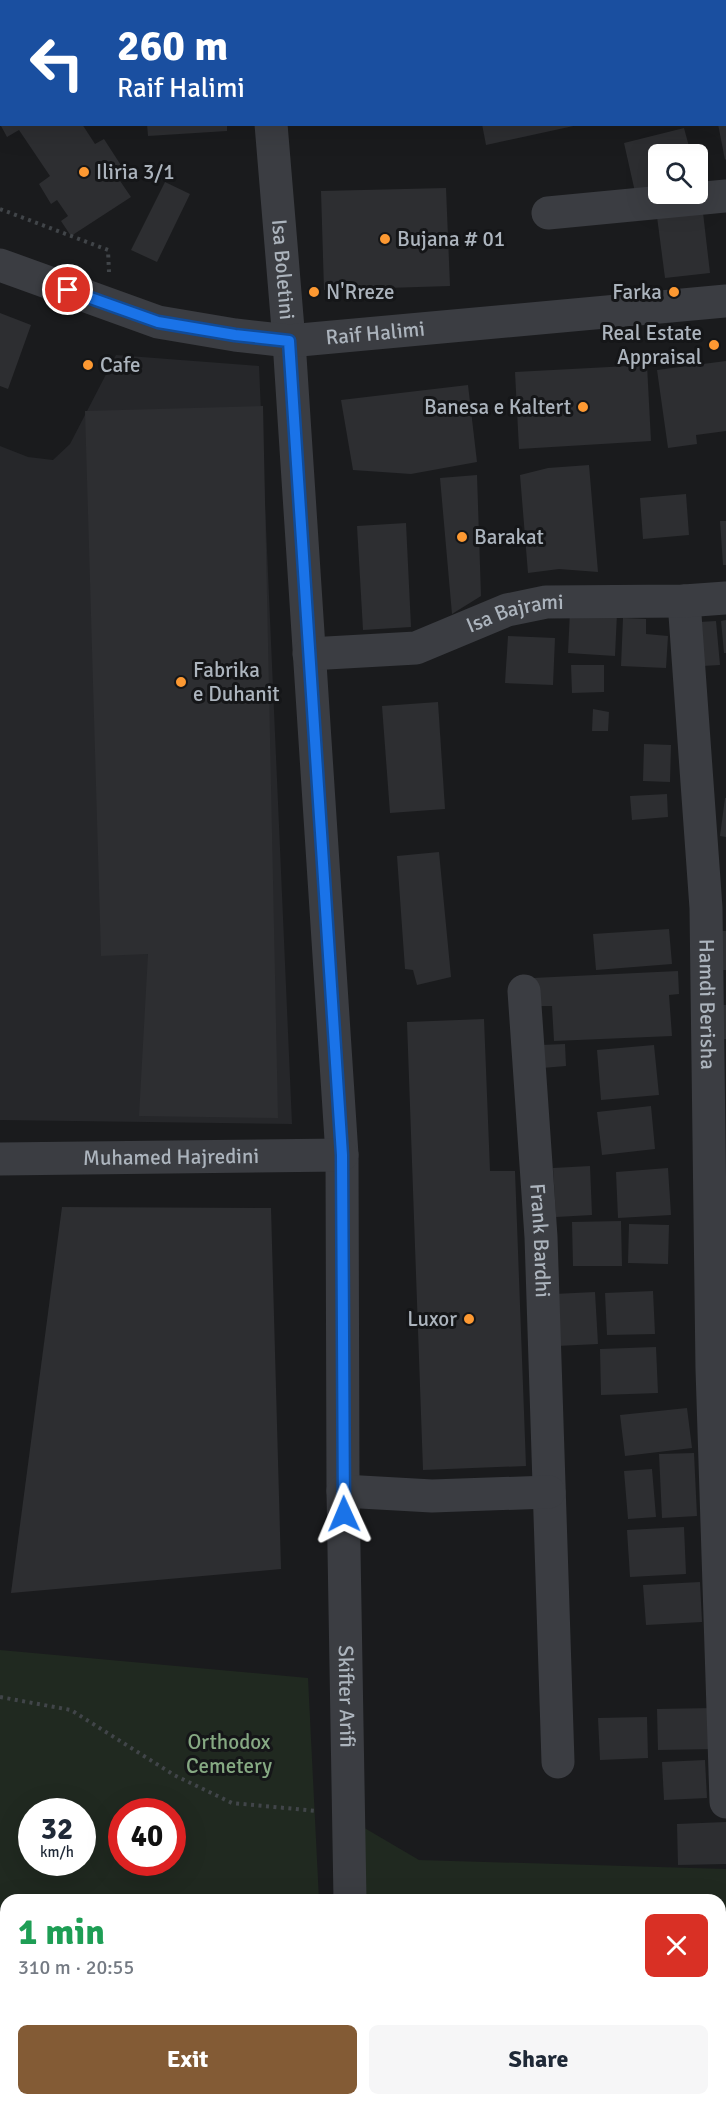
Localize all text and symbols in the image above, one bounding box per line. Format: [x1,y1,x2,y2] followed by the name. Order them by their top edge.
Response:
[117,21,228,72] text: 260 m
[18,24,96,102] icon: left
[117,72,245,105] text: Raif Halimi
[648,144,708,204] map controls
[648,144,708,204] button: search
[96,159,175,185] place label: Iliria 3/1
[77,165,91,179] marker: Iliria 3/1
[266,218,300,321] street label: Isa Boletini
[397,226,505,252] place label: Bujana # 01
[378,232,392,246] marker: Bujana # 01
[42,264,93,315] pin
[51,273,84,306] icon: arrive
[326,279,395,305] place label: N'Rreze
[612,279,662,305] place label: Farka
[307,285,321,299] marker: N'Rreze
[667,285,681,299] marker: Farka
[325,316,426,351] street label: Raif Halimi
[601,320,702,370] place label: Real Estate Appraisal
[707,338,721,352] marker: Real Estate Appraisal
[100,352,141,378] place label: Cafe
[81,358,95,372] marker: Cafe
[424,394,571,420] place label: Banesa e Kaltert
[576,400,590,414] marker: Banesa e Kaltert
[474,524,544,550] place label: Barakat
[455,530,469,544] marker: Barakat
[462,589,564,639] street label: Isa Bajrami
[193,657,280,707] place label: Fabrika e Duhanit
[174,675,188,689] marker: Fabrika e Duhanit
[693,938,721,1070] street label: Hamdi Berisha
[83,1143,259,1171] street label: Muhamed Hajredini
[524,1182,556,1298] street label: Frank Bardhi
[407,1306,457,1332] place label: Luxor
[462,1312,476,1326] marker: Luxor
[312,1482,376,1546] position arrow
[333,1645,360,1748] street label: Skifter Arifi
[186,1729,272,1779] park label: Orthodox Cemetery
[108,1798,186,1876] speed limit sign: 40
[41,1811,73,1848] text: 32
[40,1843,74,1861] text: km/h
[18,1910,105,1955] text: 1 min
[645,1914,708,1977] button: close
[18,1955,134,1980] text: 310 m · 20:55
[18,2025,357,2094] button: Exit
[369,2025,708,2094] button: Share

